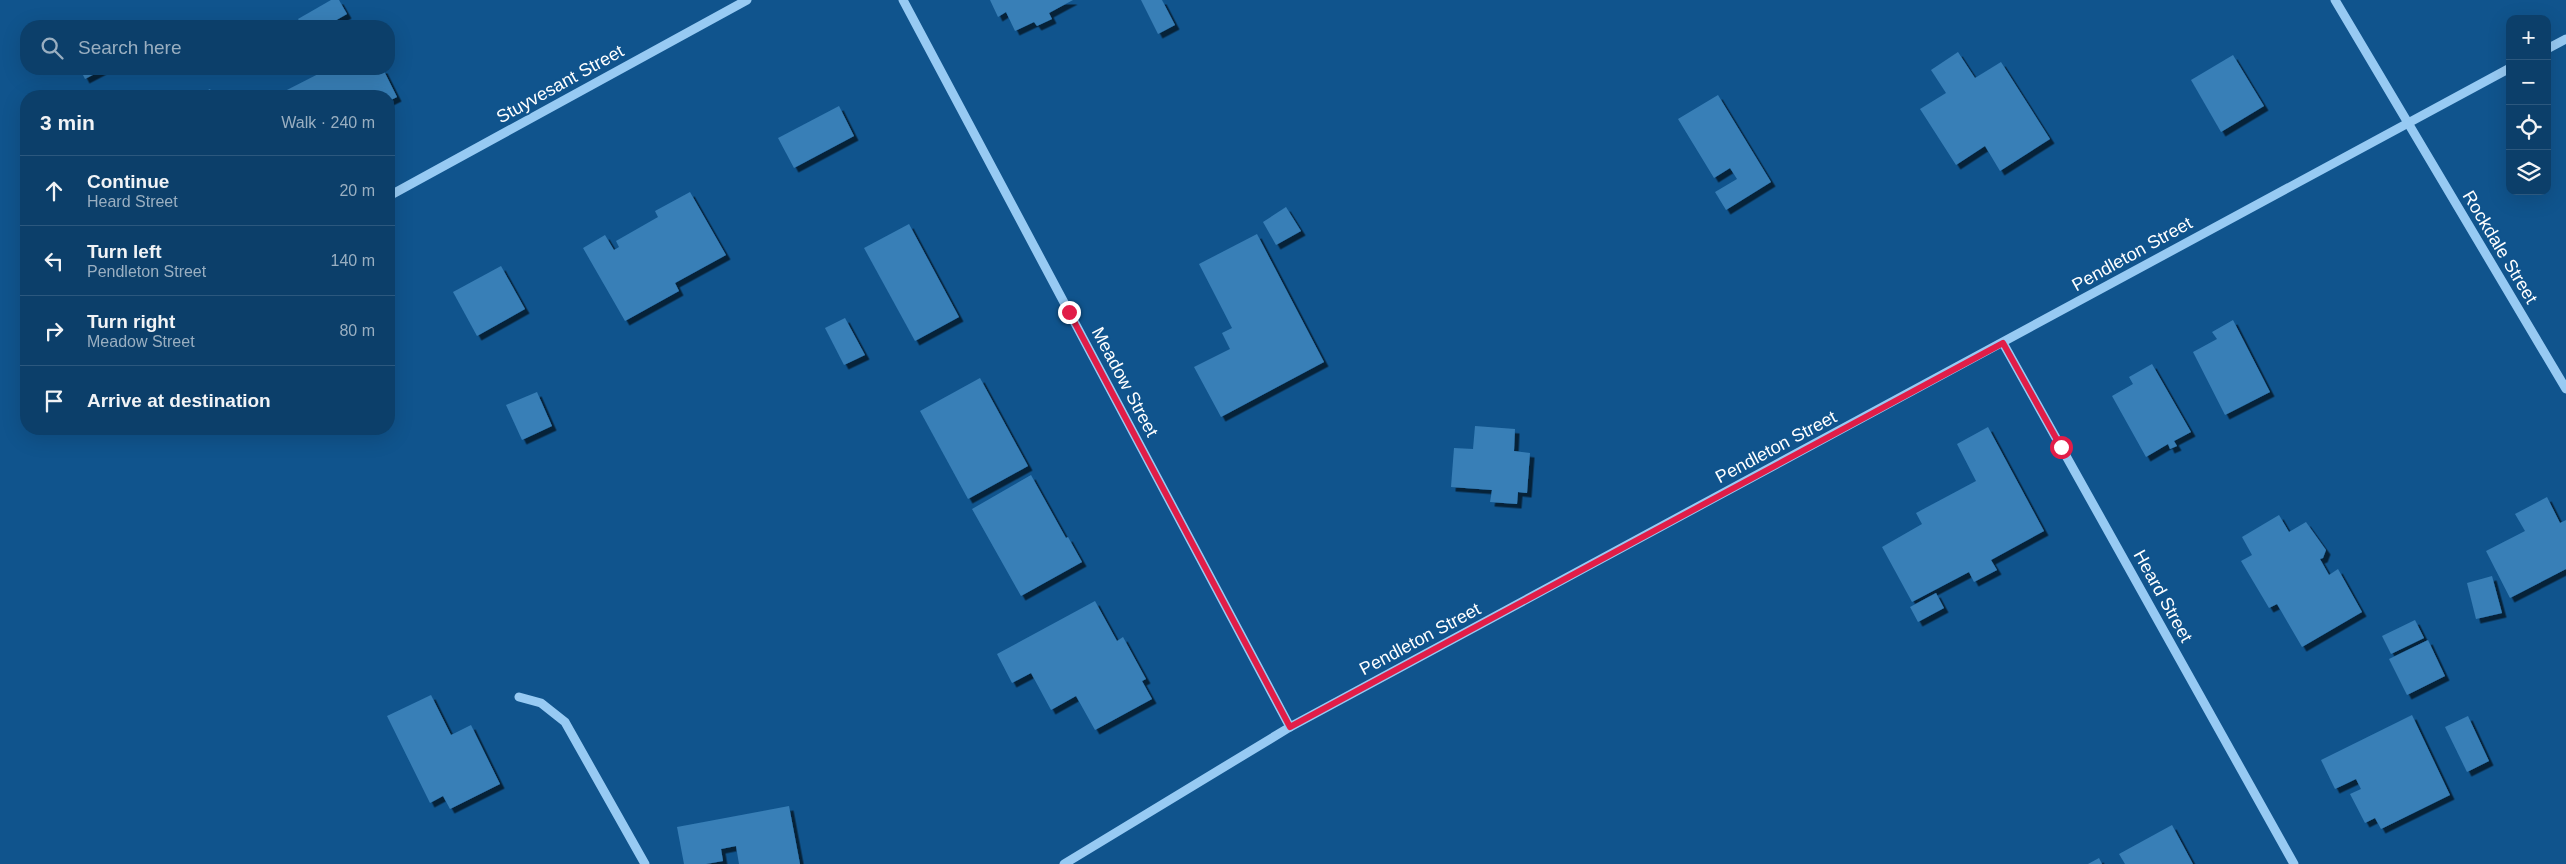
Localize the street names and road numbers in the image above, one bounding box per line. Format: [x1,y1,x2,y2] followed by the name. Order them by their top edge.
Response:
[493,41,627,127] street label: Stuyvesant Street
[2458,187,2542,307] street label: Rockdale Street
[2069,213,2195,295] street label: Pendleton Street
[1088,324,1162,440] street label: Meadow Street
[1712,407,1840,487] street label: Pendleton Street
[2130,547,2196,645] street label: Heard Street
[1356,599,1484,679] street label: Pendleton Street

